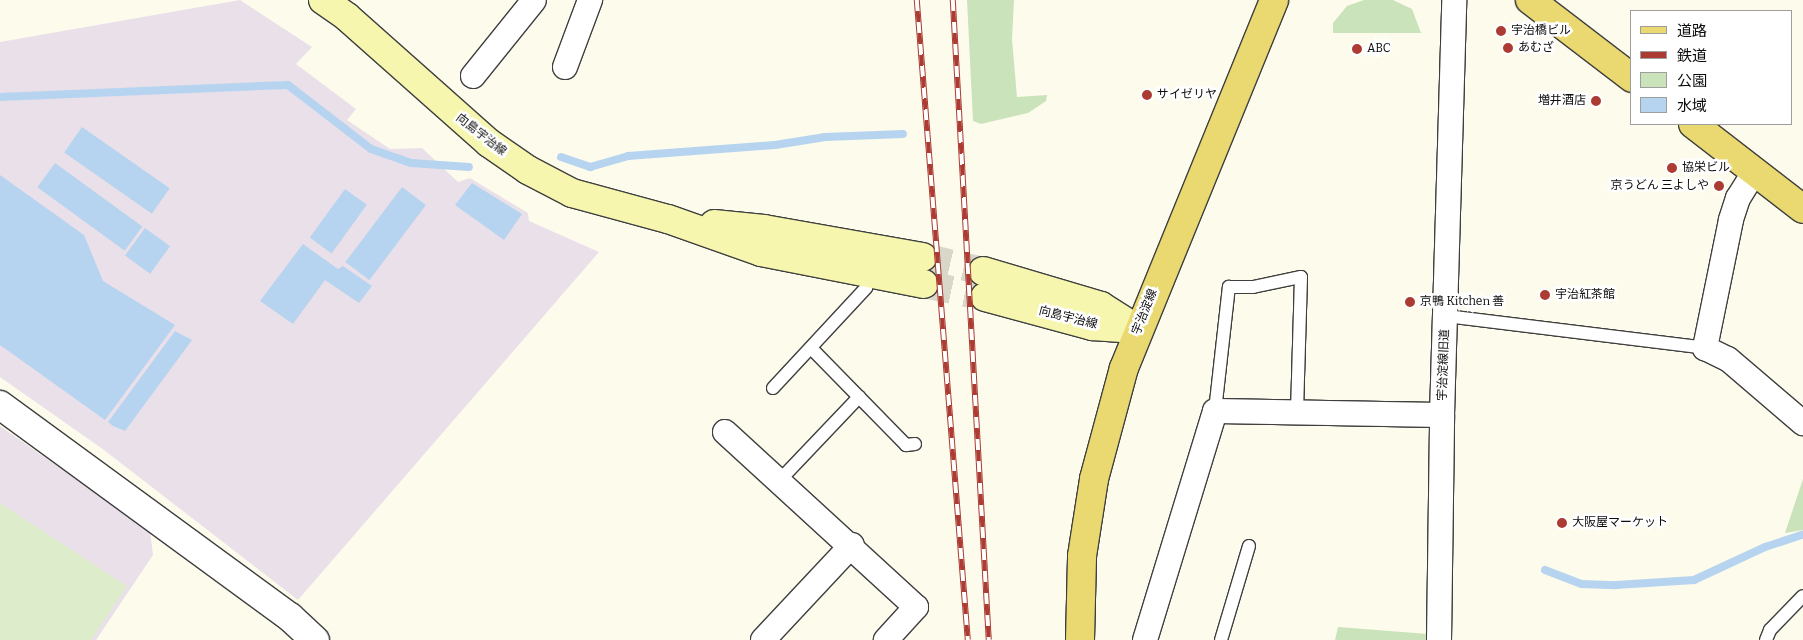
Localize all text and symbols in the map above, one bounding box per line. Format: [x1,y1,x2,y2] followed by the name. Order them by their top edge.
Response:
[1630,10,1793,125] legend
[1677,22,1707,40] text: 道路
[1511,24,1571,38] place label: 宇治橋ビル
[1495,25,1507,37] marker: 宇治橋ビル
[1518,41,1554,55] place label: あむざ
[1367,42,1390,56] place label: ABC
[1502,42,1514,54] marker: あむざ
[1351,43,1363,55] marker: ABC
[1677,47,1707,65] text: 鉄道
[1677,72,1707,90] text: 公園
[1157,88,1217,102] place label: サイゼリヤ
[1141,89,1153,101] marker: サイゼリヤ
[1538,94,1586,108] place label: 増井酒店
[1590,95,1602,107] marker: 増井酒店
[1677,97,1707,115] text: 水域
[453,111,509,159] street label: 向島宇治線
[1682,161,1730,175] place label: 協栄ビル
[1666,162,1678,174] marker: 協栄ビル
[1611,179,1709,193] place label: 京うどん 三よしや
[1713,180,1725,192] marker: 京うどん 三よしや
[1129,287,1161,337] street label: 宇治淀線
[1555,288,1615,302] place label: 宇治紅茶館
[1539,289,1551,301] marker: 宇治紅茶館
[1420,295,1504,309] place label: 京鴨 Kitchen 善
[1404,296,1416,308] marker: 京鴨 Kitchen 善
[1037,304,1099,332] street label: 向島宇治線
[1436,329,1452,401] street label: 宇治淀線旧道
[1572,516,1668,530] place label: 大阪屋マーケット
[1556,517,1568,529] marker: 大阪屋マーケット

